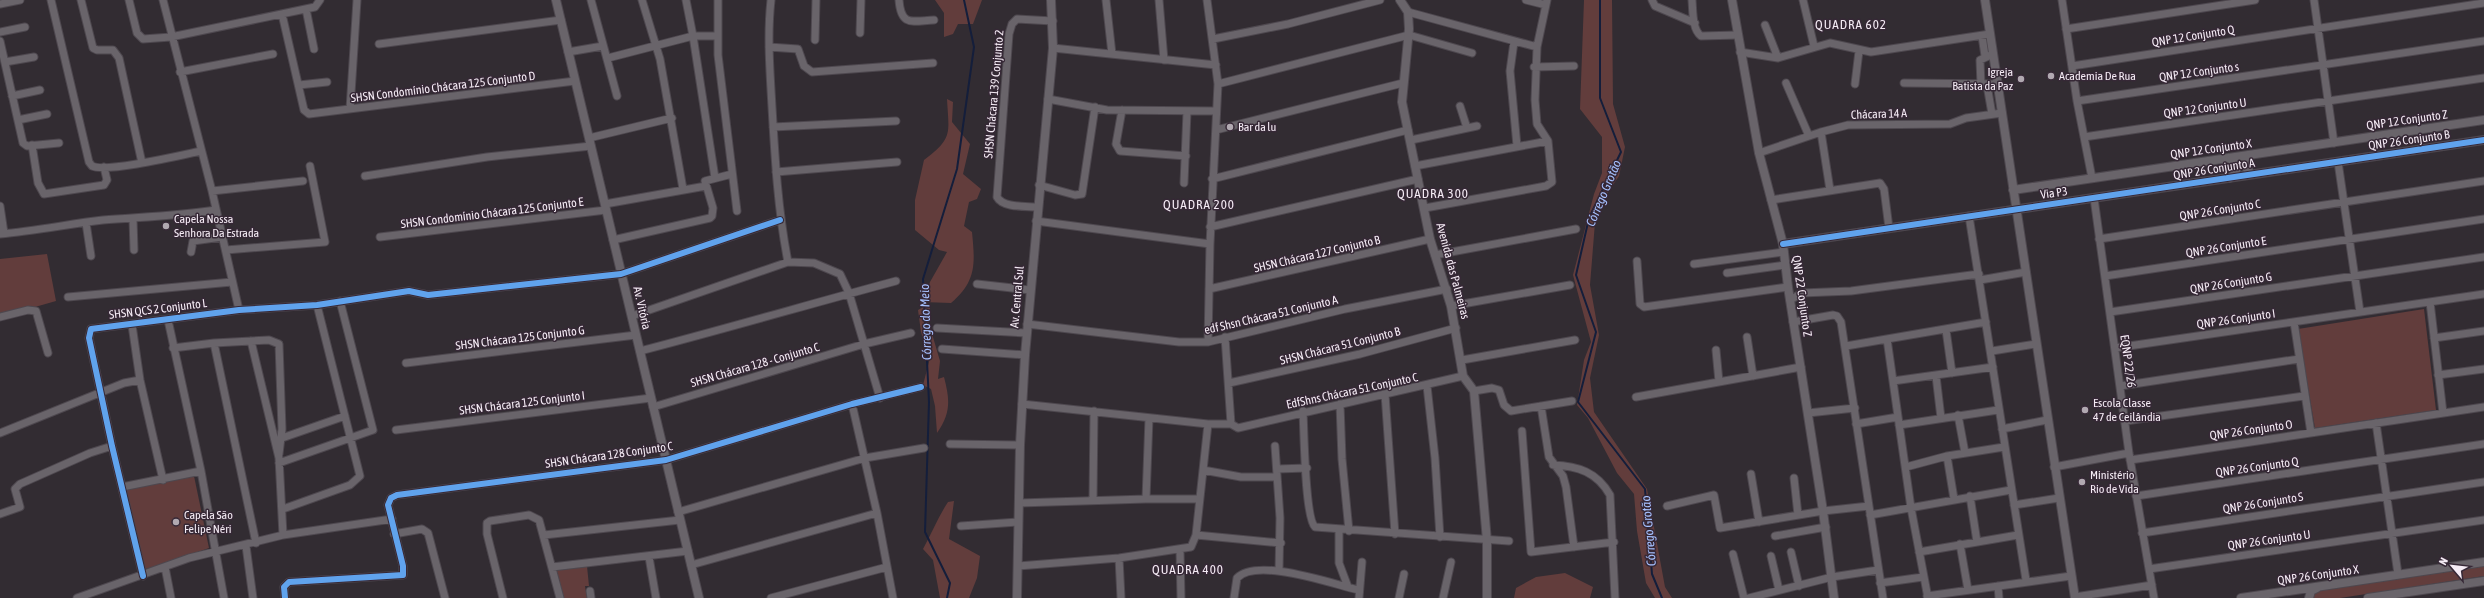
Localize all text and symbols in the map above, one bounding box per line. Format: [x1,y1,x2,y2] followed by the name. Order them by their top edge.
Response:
[1815,17,1887,32] district label: QUADRA 602
[2151,22,2236,49] street label: QNP 12 Conjunto Q
[981,29,1007,159] street label: SHSN Chácara 139 Conjunto 2
[2158,59,2240,85] street label: QNP 12 Conjunto s
[1952,65,2014,93] place label: Igreja Batista da Paz
[350,69,536,105] street label: SHSN Condomínio Chácara 125 Conjunto D
[2059,69,2136,83] place label: Academia De Rua
[2046,71,2056,81] marker: Academia De Rua
[2016,74,2026,84] marker: Igreja Batista da Paz
[2163,95,2247,121] street label: QNP 12 Conjunto U
[1851,106,1907,122] street label: Chácara 14 A
[2366,107,2449,133] street label: QNP 12 Conjunto Z
[1238,120,1277,134] place label: Bar da lu
[1225,122,1235,132] marker: Bar da lu
[2367,127,2451,153] street label: QNP 26 Conjunto B
[2170,136,2253,162] street label: QNP 12 Conjunto X
[2172,156,2256,182] street label: QNP 26 Conjunto A
[1583,158,1624,229] water label: Córrego Grotão
[2039,184,2069,202] street label: Via P3
[1397,186,1469,201] district label: QUADRA 300
[400,195,584,231] street label: SHSN Condomínio Chácara 125 Conjunto E
[1163,197,1235,212] district label: QUADRA 200
[2179,197,2262,223] street label: QNP 26 Conjunto C
[174,212,259,240] place label: Capela Nossa Senhora Da Estrada
[161,221,171,231] marker: Capela Nossa Senhora Da Estrada
[1433,221,1473,321] street label: Avenida das Palmeiras
[1252,233,1382,275] street label: SHSN Chácara 127 Conjunto B
[2185,234,2267,260] street label: QNP 26 Conjunto E
[1789,255,1815,338] street label: QNP 22 Conjunto Z
[1007,265,1027,329] street label: Av. Central Sul
[2189,270,2273,296] street label: QNP 26 Conjunto G
[917,284,934,360] water label: Córrego do Meio
[630,285,654,331] street label: Av. Vitória
[1203,293,1339,337] street label: edf Shsn Chácara 51 Conjunto A
[108,296,208,322] street label: SHSN QCS 2 Conjunto L
[2196,307,2276,331] street label: QNP 26 Conjunto I
[455,323,585,353] street label: SHSN Chácara 125 Conjunto G
[1278,324,1402,368] street label: SHSN Chácara 51 Conjunto B
[2117,334,2139,389] street label: EQNP 22/26
[689,340,822,390] street label: SHSN Chácara 128 - Conjunto C
[1285,370,1420,412] street label: EdfShns Chácara 51 Conjunto C
[458,388,586,418] street label: SHSN Chácara 125 Conjunto I
[2093,396,2161,424] place label: Escola Classe 47 de Ceilândia
[2080,405,2090,415] marker: Escola Classe 47 de Ceilândia
[2209,417,2293,443] street label: QNP 26 Conjunto O
[544,439,674,471] street label: SHSN Chácara 128 Conjunto C
[2215,454,2300,480] street label: QNP 26 Conjunto Q
[2090,468,2139,496] place label: Ministério Rio de Vida
[2077,477,2087,487] marker: Ministério Rio de Vida
[2222,490,2304,516] street label: QNP 26 Conjunto S
[1638,495,1659,567] water label: Córrego Grotão
[184,508,233,536] place label: Capela São Felipe Néri
[171,517,181,527] marker: Capela São Felipe Néri
[2227,527,2311,553] street label: QNP 26 Conjunto U
[2432,546,2472,586] north arrow
[2436,556,2450,567] text: N
[1152,562,1224,577] district label: QUADRA 400
[2277,562,2360,588] street label: QNP 26 Conjunto X

